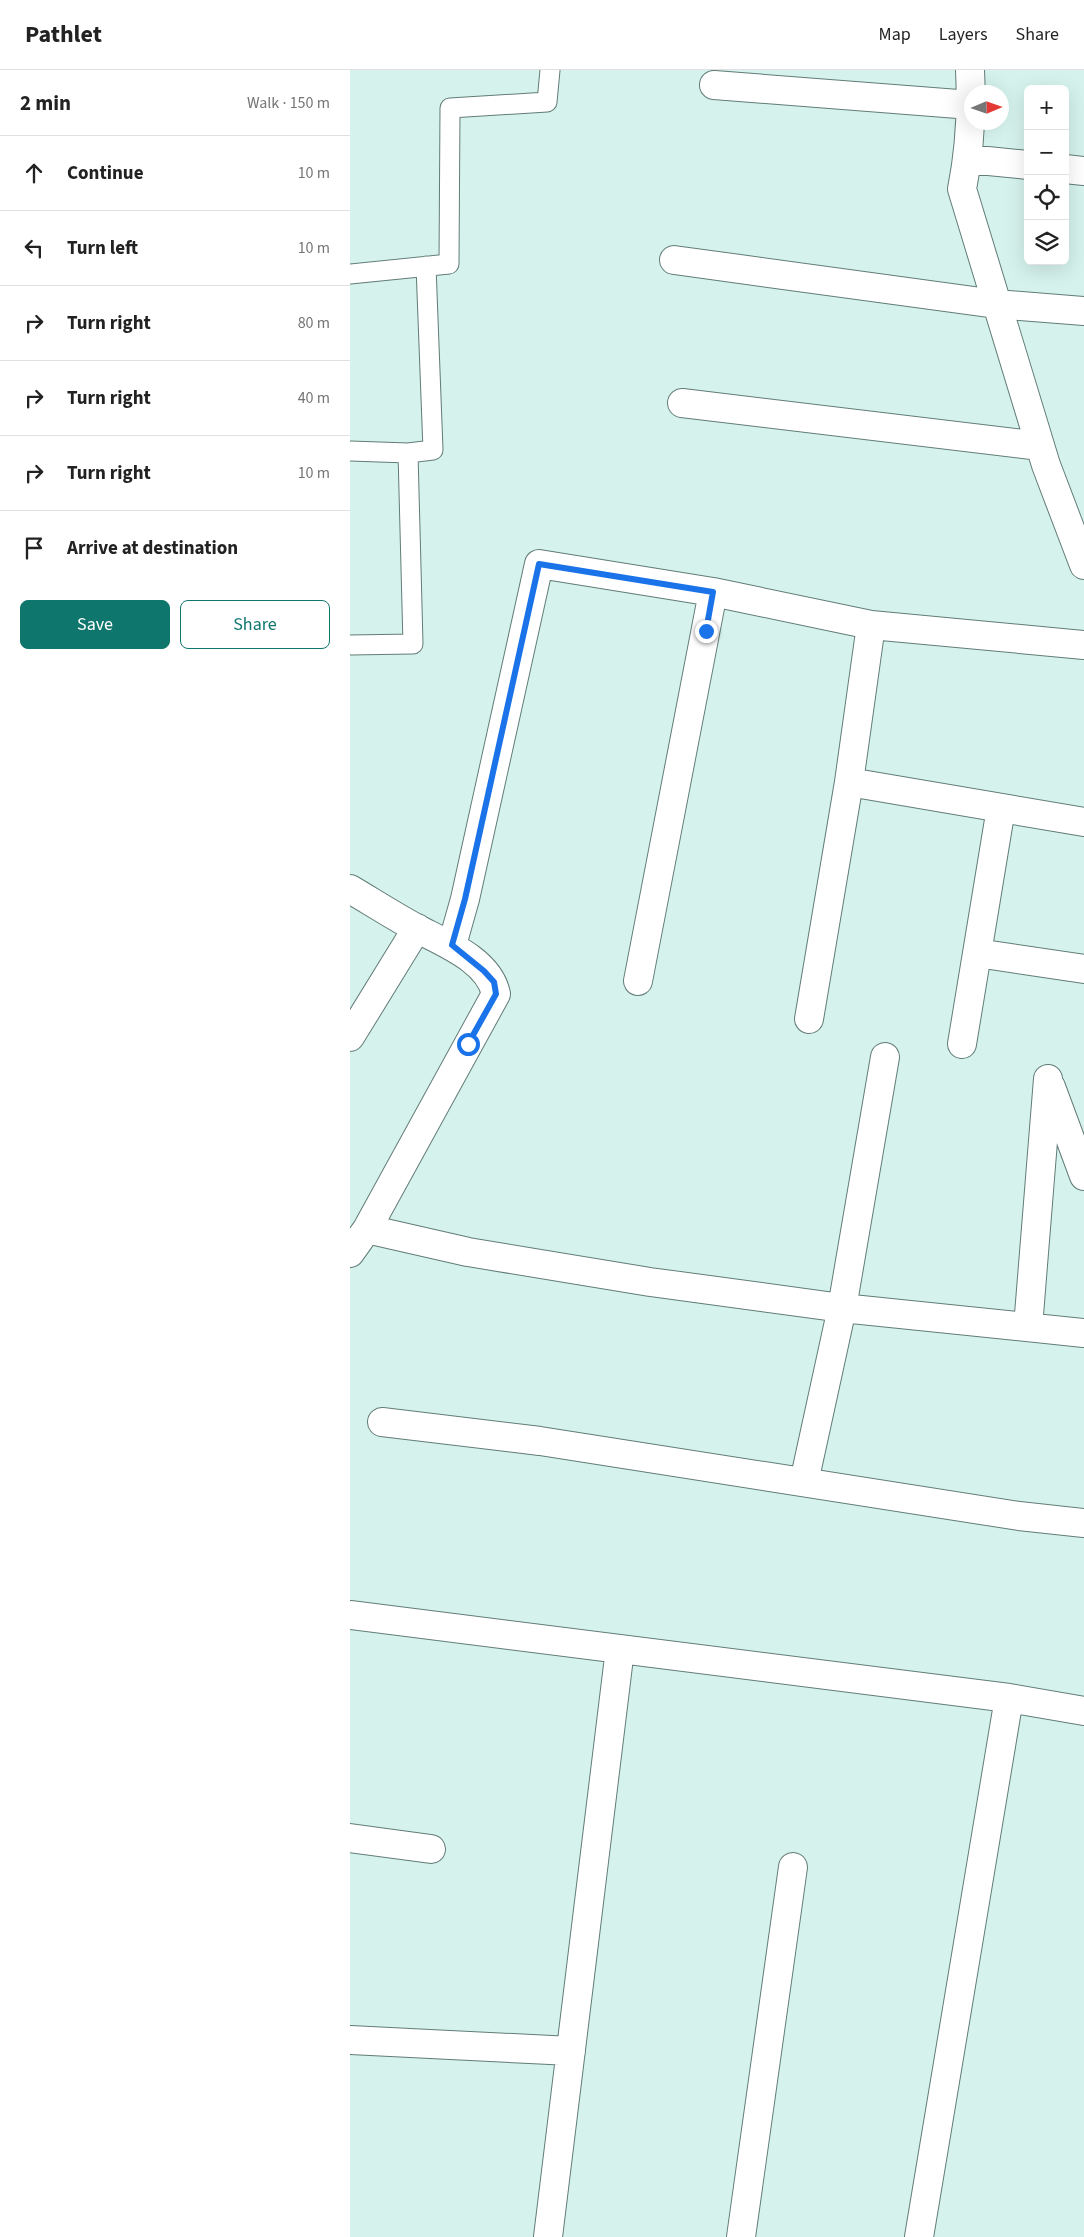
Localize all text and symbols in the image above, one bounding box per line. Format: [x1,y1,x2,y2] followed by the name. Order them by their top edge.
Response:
[25,17,102,52] text: Pathlet
[879,22,911,47] text: Map
[939,22,988,47] text: Layers
[1016,22,1059,47] text: Share
[964,85,1009,130] north arrow
[1024,85,1069,265] map controls
[1024,85,1069,130] button: +
[20,88,71,118] text: 2 min
[247,92,330,114] text: Walk · 150 m
[1024,130,1069,175] button: −
[20,159,48,187] icon: ahead
[67,160,144,187] text: Continue
[298,162,330,184] text: 10 m
[1024,175,1069,220] button: locate
[1024,220,1069,265] button: layers
[20,234,48,262] icon: left
[67,235,138,262] text: Turn left
[298,237,330,259] text: 10 m
[20,309,48,337] icon: right
[67,310,151,337] text: Turn right
[298,312,330,334] text: 80 m
[20,384,48,412] icon: right
[67,385,151,412] text: Turn right
[298,387,330,409] text: 40 m
[20,459,48,487] icon: right
[67,460,151,487] text: Turn right
[298,462,330,484] text: 10 m
[20,534,48,562] icon: arrive
[67,535,238,562] text: Arrive at destination
[20,600,170,649] button: Save
[180,600,330,649] button: Share
[695,620,718,643] route end
[457,1033,480,1056] route start

